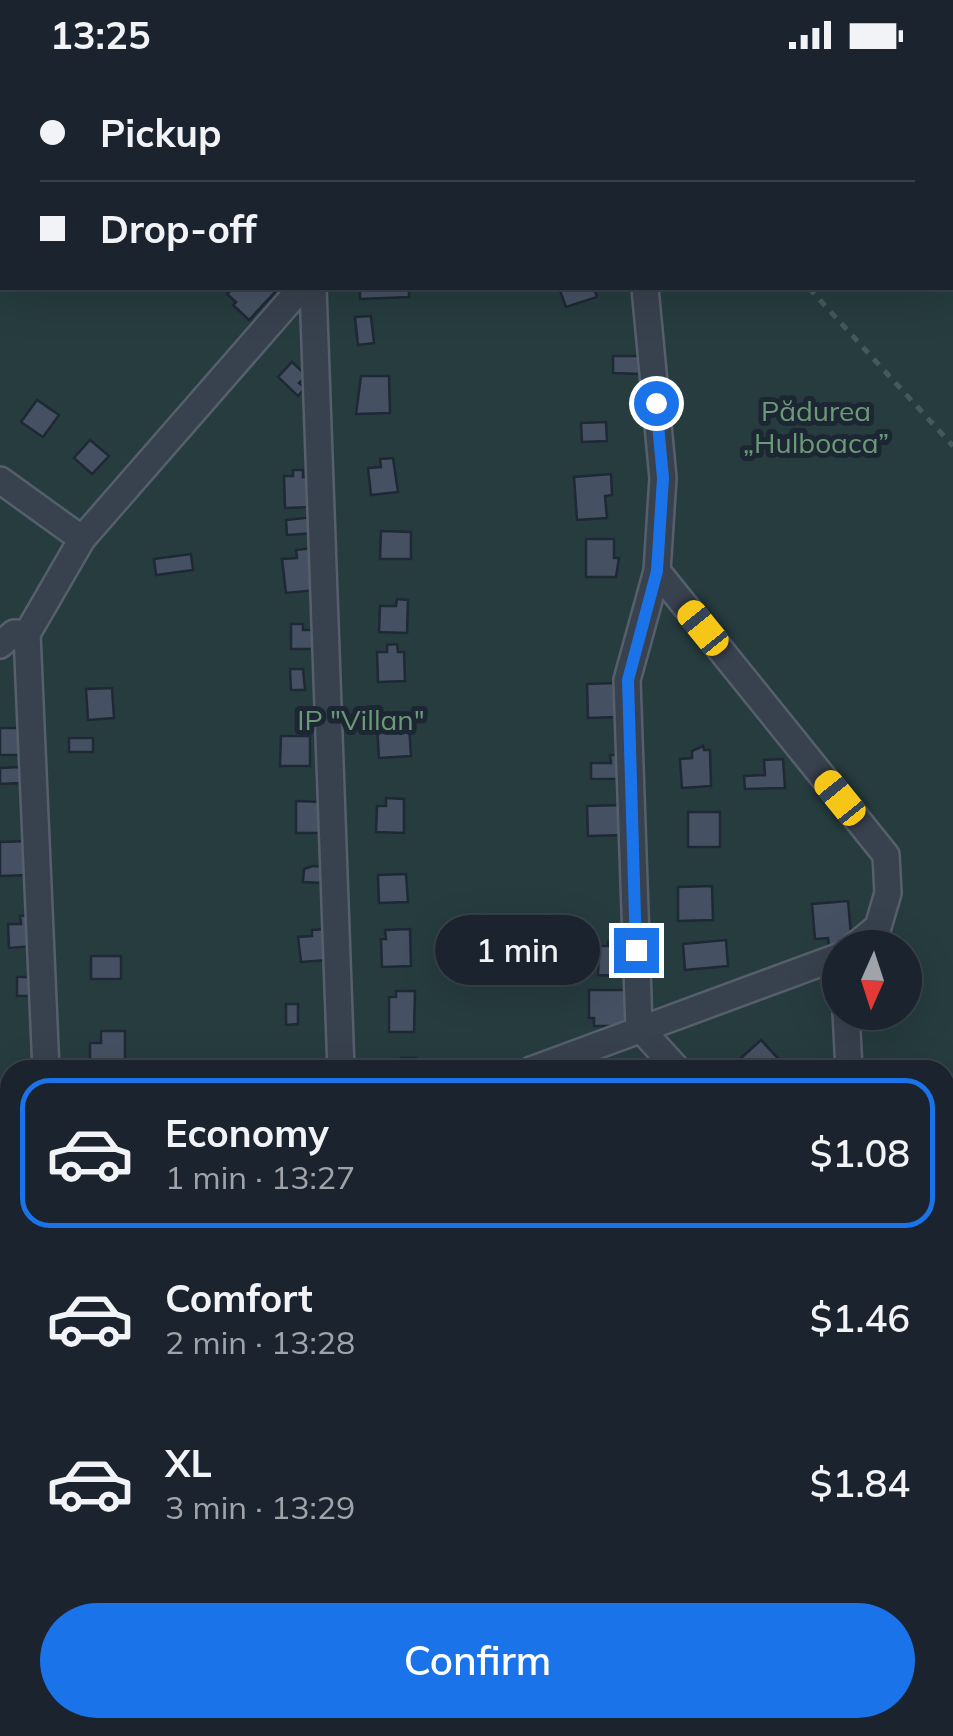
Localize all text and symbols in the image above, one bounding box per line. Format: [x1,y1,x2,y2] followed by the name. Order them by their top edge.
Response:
[50,11,151,59] text: 13:25
[100,109,222,157] text: Pickup
[100,205,257,253] text: Drop-off
[634,381,679,426] route start
[743,393,889,460] park label: Pădurea „Hulboaca”
[672,595,734,661] car
[297,702,425,737] park label: IP "Villan"
[809,765,871,831] car
[436,915,601,985] callout: 1 min
[614,928,659,973] route end
[476,930,559,970] text: 1 min
[822,930,922,1030] north arrow
[822,930,922,1030] map controls
[45,1108,135,1198] icon: car
[165,1109,329,1157] text: Economy
[810,1129,910,1177] text: $1.08
[165,1157,355,1197] text: 1 min · 13:27
[45,1273,135,1363] icon: car
[165,1274,313,1322] text: Comfort
[810,1294,910,1342] text: $1.46
[165,1322,355,1362] text: 2 min · 13:28
[45,1438,135,1528] icon: car
[165,1439,212,1487] text: XL
[810,1459,910,1507] text: $1.84
[165,1487,355,1527] text: 3 min · 13:29
[40,1603,915,1718] button: Confirm

